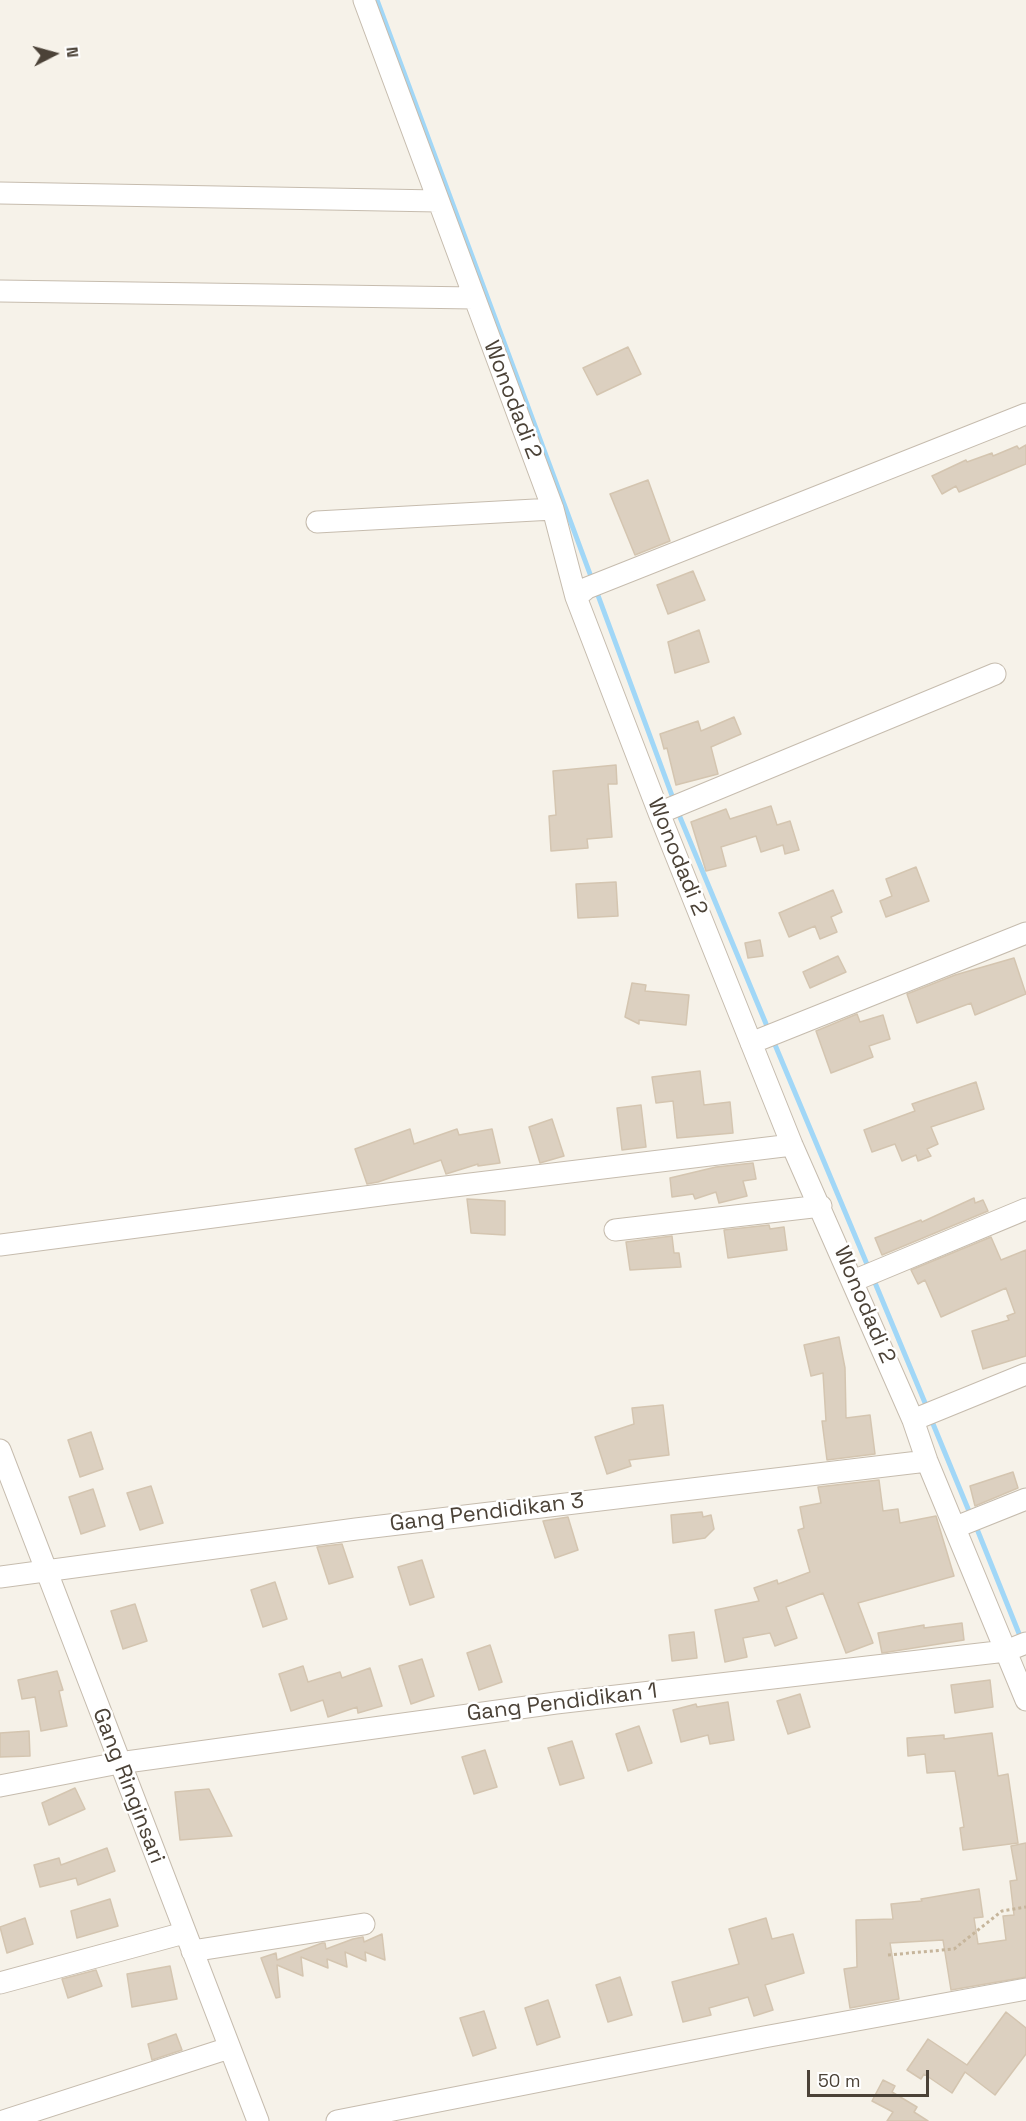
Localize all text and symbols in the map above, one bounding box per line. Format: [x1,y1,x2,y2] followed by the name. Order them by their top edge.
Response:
[24,24,84,84] north arrow
[61,46,83,58] text: N
[477,337,547,463] street label: Wonodadi 2
[641,794,713,920] street label: Wonodadi 2
[828,1242,900,1368] street label: Wonodadi 2
[388,1488,586,1538] street label: Gang Pendidikan 3
[465,1678,659,1728] street label: Gang Pendidikan 1
[86,1705,170,1867] street label: Gang Ringinsari
[810,2058,932,2096] scale bar
[818,2069,860,2092] text: 50 m

